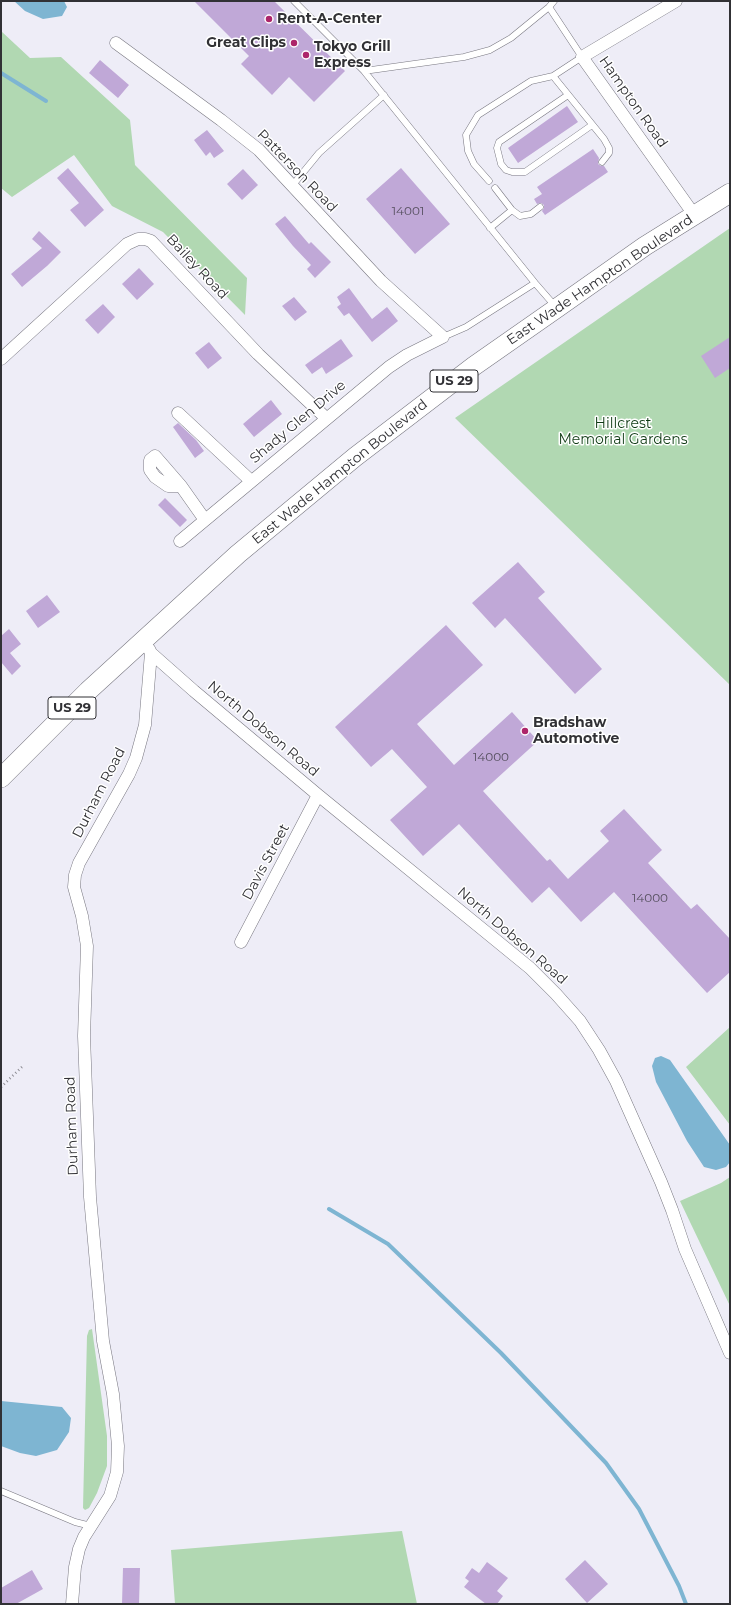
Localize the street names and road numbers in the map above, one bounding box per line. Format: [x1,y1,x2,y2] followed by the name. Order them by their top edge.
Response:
[595,53,671,151] street label: Hampton Road
[253,126,341,216] street label: Patterson Road
[504,211,696,349] street label: East Wade Hampton Boulevard
[163,231,231,303] street label: Bailey Road
[430,370,478,392] road number: US 29
[247,377,349,467] street label: Shady Glen Drive
[249,396,431,548] street label: East Wade Hampton Boulevard
[204,678,322,780] street label: North Dobson Road
[48,697,96,719] road number: US 29
[69,745,129,841] street label: Durham Road
[239,821,293,903] street label: Davis Street
[454,884,570,988] street label: North Dobson Road
[62,1076,82,1176] street label: Durham Road

